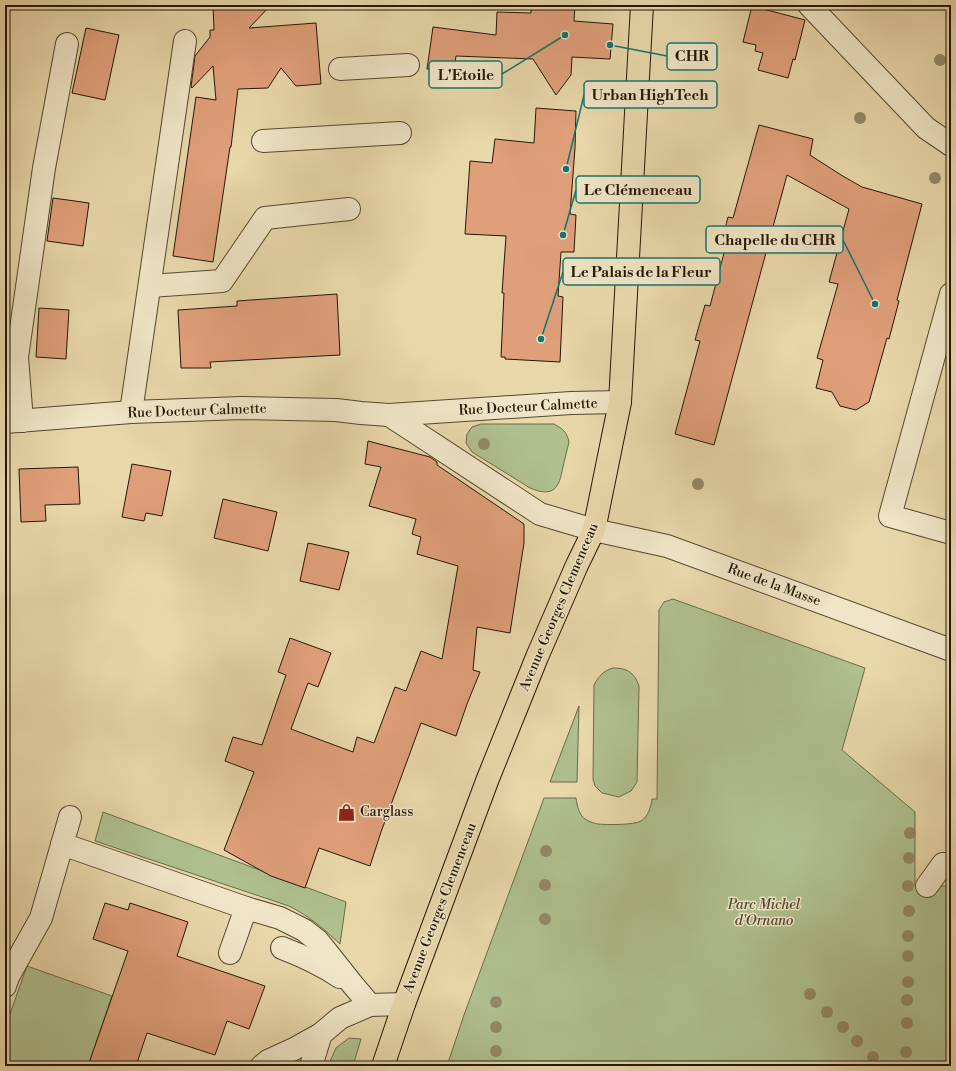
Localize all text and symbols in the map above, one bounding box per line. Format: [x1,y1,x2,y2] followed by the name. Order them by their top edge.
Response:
[667,43,717,70] callout: CHR
[675,47,710,66] text: CHR
[429,61,502,88] callout: L'Etoile
[438,66,494,85] text: L'Etoile
[584,81,717,108] callout: Urban HighTech
[591,86,709,105] text: Urban HighTech
[576,176,700,203] callout: Le Clémenceau
[584,181,693,200] text: Le Clémenceau
[706,226,843,253] callout: Chapelle du CHR
[714,231,837,250] text: Chapelle du CHR
[563,258,720,285] callout: Le Palais de la Fleur
[571,263,712,282] text: Le Palais de la Fleur
[458,394,598,420] street label: Rue Docteur Calmette
[127,400,267,422] street label: Rue Docteur Calmette
[515,520,603,695] street label: Avenue Georges Clemenceau
[725,560,823,610] street label: Rue de la Masse
[337,802,357,822] shop icon: Carglass
[360,803,413,821] place label: Carglass
[399,820,481,997] street label: Avenue Georges Clemenceau
[727,896,801,930] park label: Parc Michel d'Ornano

